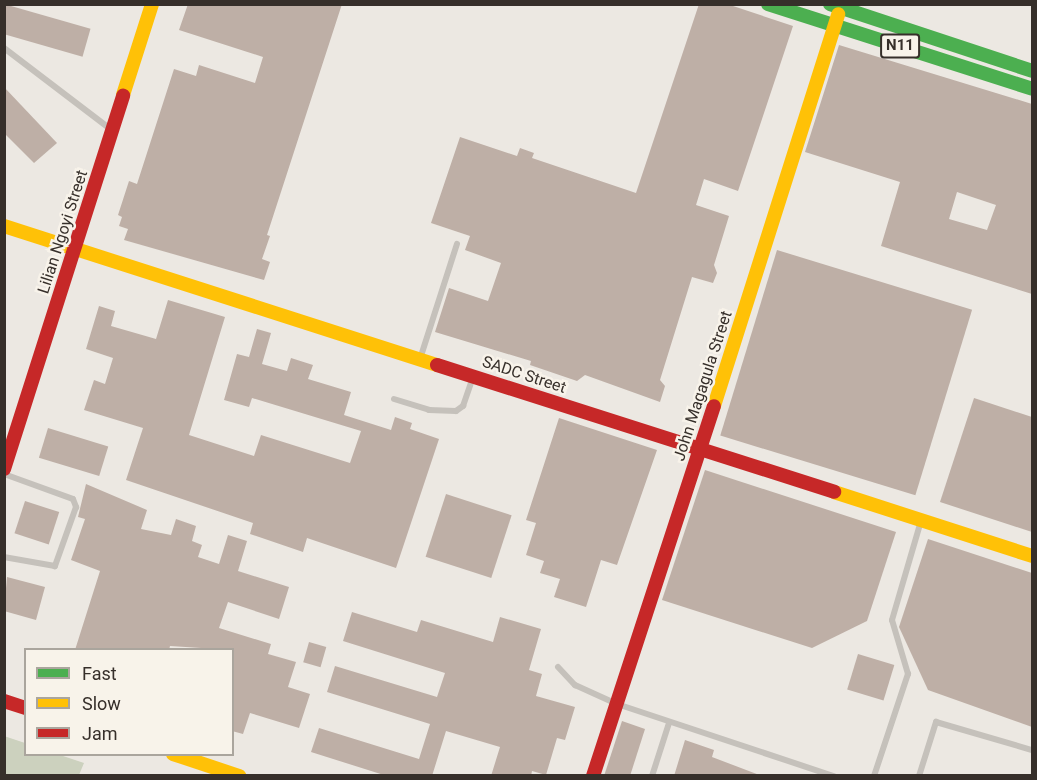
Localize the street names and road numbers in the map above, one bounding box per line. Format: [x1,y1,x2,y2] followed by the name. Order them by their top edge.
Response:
[879,34,921,58] road number: N11
[34,168,92,296] street label: Lilian Ngoyi Street
[670,309,736,463] street label: John Magagula Street
[480,352,568,398] street label: SADC Street

